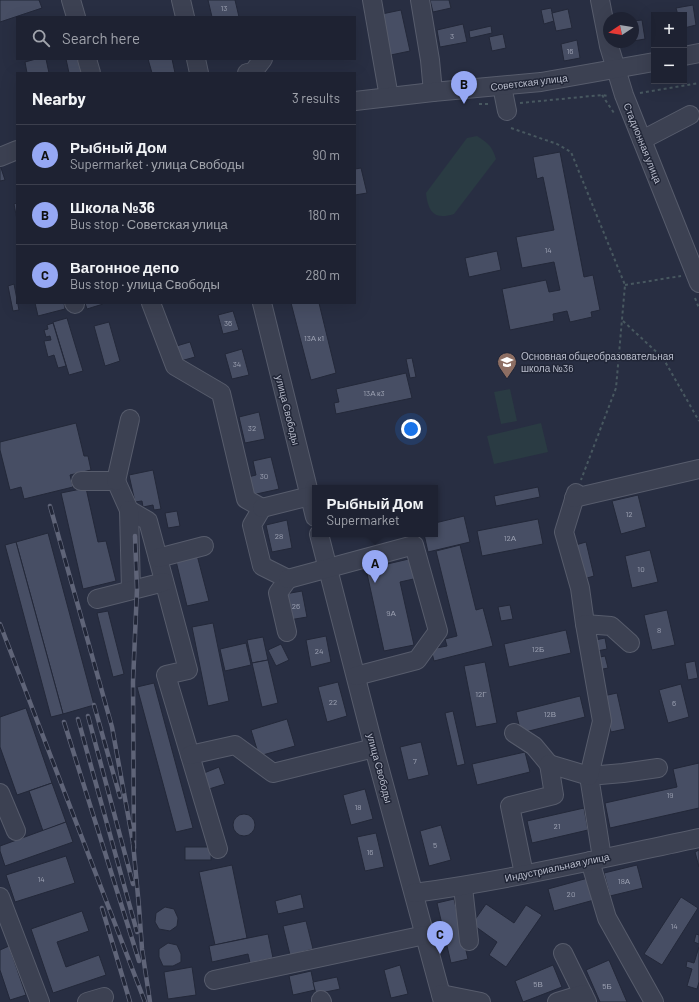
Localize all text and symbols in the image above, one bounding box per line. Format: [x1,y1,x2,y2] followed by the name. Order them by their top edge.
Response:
[221,3,227,13] house number: 13
[603,12,639,48] north arrow
[651,12,687,84] map controls
[651,12,687,48] button: +
[16,16,356,60] search box
[30,27,52,49] icon: search
[62,29,140,47] text: Search here
[450,31,454,41] house number: 3
[567,46,573,56] house number: 16
[651,48,687,84] button: −
[451,71,477,104] pin: B
[490,71,569,93] street label: Советская улица
[32,88,86,108] text: Nearby
[292,90,340,106] text: 3 results
[621,101,665,185] street label: Стадионная улица
[70,138,167,156] text: Рыбный Дом
[41,147,49,163] text: A
[313,147,340,163] text: 90 m
[70,156,244,172] text: Supermarket · улица Свободы
[70,198,155,216] text: Школа №36
[41,207,49,223] text: B
[308,207,340,223] text: 180 m
[70,216,228,232] text: Bus stop · Советская улица
[544,245,552,255] house number: 14
[70,258,179,276] text: Вагонное депо
[41,267,49,283] text: C
[306,267,340,283] text: 280 m
[70,276,220,292] text: Bus stop · улица Свободы
[224,318,232,328] house number: 36
[304,333,324,343] house number: 13А к1
[521,350,674,374] place label: Основная общеобразовательная школа №36
[496,351,518,379] school or university icon: Основная общеобразовательная школа №36
[233,359,241,369] house number: 34
[274,374,302,446] street label: улица Свободы
[363,388,385,398] house number: 13А к3
[401,419,421,439] your location
[248,423,256,433] house number: 32
[260,471,268,481] house number: 30
[312,485,438,537] popup
[326,494,424,512] text: Рыбный Дом
[625,509,633,519] house number: 12
[326,512,400,528] text: Supermarket
[275,531,283,541] house number: 28
[504,533,517,543] house number: 12А
[362,550,388,583] pin: A
[637,564,645,574] house number: 10
[292,601,300,611] house number: 26
[386,608,396,618] house number: 9А
[657,625,661,635] house number: 8
[532,644,544,654] house number: 12Б
[315,646,323,656] house number: 24
[475,689,487,699] house number: 12Г
[329,697,337,707] house number: 22
[672,698,676,708] house number: 6
[544,709,556,719] house number: 12В
[365,732,395,804] street label: улица Свободы
[413,756,417,766] house number: 7
[667,790,673,800] house number: 19
[355,802,361,812] house number: 18
[554,821,561,831] house number: 21
[433,840,437,850] house number: 5
[367,847,373,857] house number: 16
[504,850,611,884] street label: Индустриальная улица
[37,874,45,884] house number: 14
[618,876,631,886] house number: 18А
[567,889,575,899] house number: 20
[427,921,453,954] pin: C
[670,921,678,931] house number: 14
[533,979,543,989] house number: 5В
[602,981,612,991] house number: 5Б

